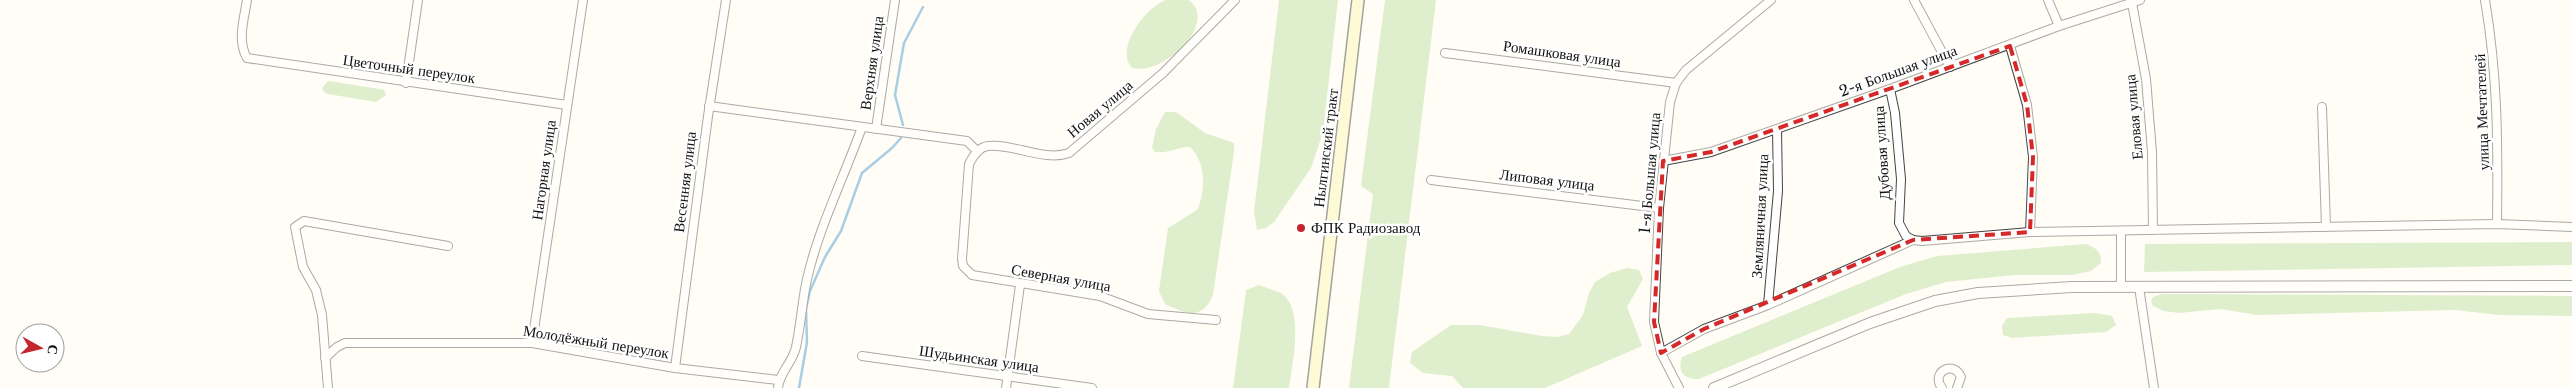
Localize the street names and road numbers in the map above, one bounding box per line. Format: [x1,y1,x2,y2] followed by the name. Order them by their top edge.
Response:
[855,14,888,111] street label: Верхняя улица
[1502,36,1622,71] street label: Ромашковая улица
[1836,40,1960,101] street label: 2-я Большая улица
[342,50,477,87] street label: Цветочный переулок
[2470,53,2493,171] street label: улица Мечтателей
[2120,73,2147,161] street label: Еловая улица
[1063,75,1137,142] street label: Новая улица
[1309,87,1342,208] street label: Нылгинский тракт
[1869,105,1894,201] street label: Дубовая улица
[1635,111,1664,234] street label: 1-я Большая улица
[527,118,560,221] street label: Нагорная улица
[669,130,700,234] street label: Весенняя улица
[1747,153,1772,279] street label: Земляничная улица
[1499,164,1596,195] street label: Липовая улица
[1010,259,1113,296] street label: Северная улица
[522,321,671,363] street label: Молодёжный переулок
[918,341,1041,376] street label: Шудьинская улица

